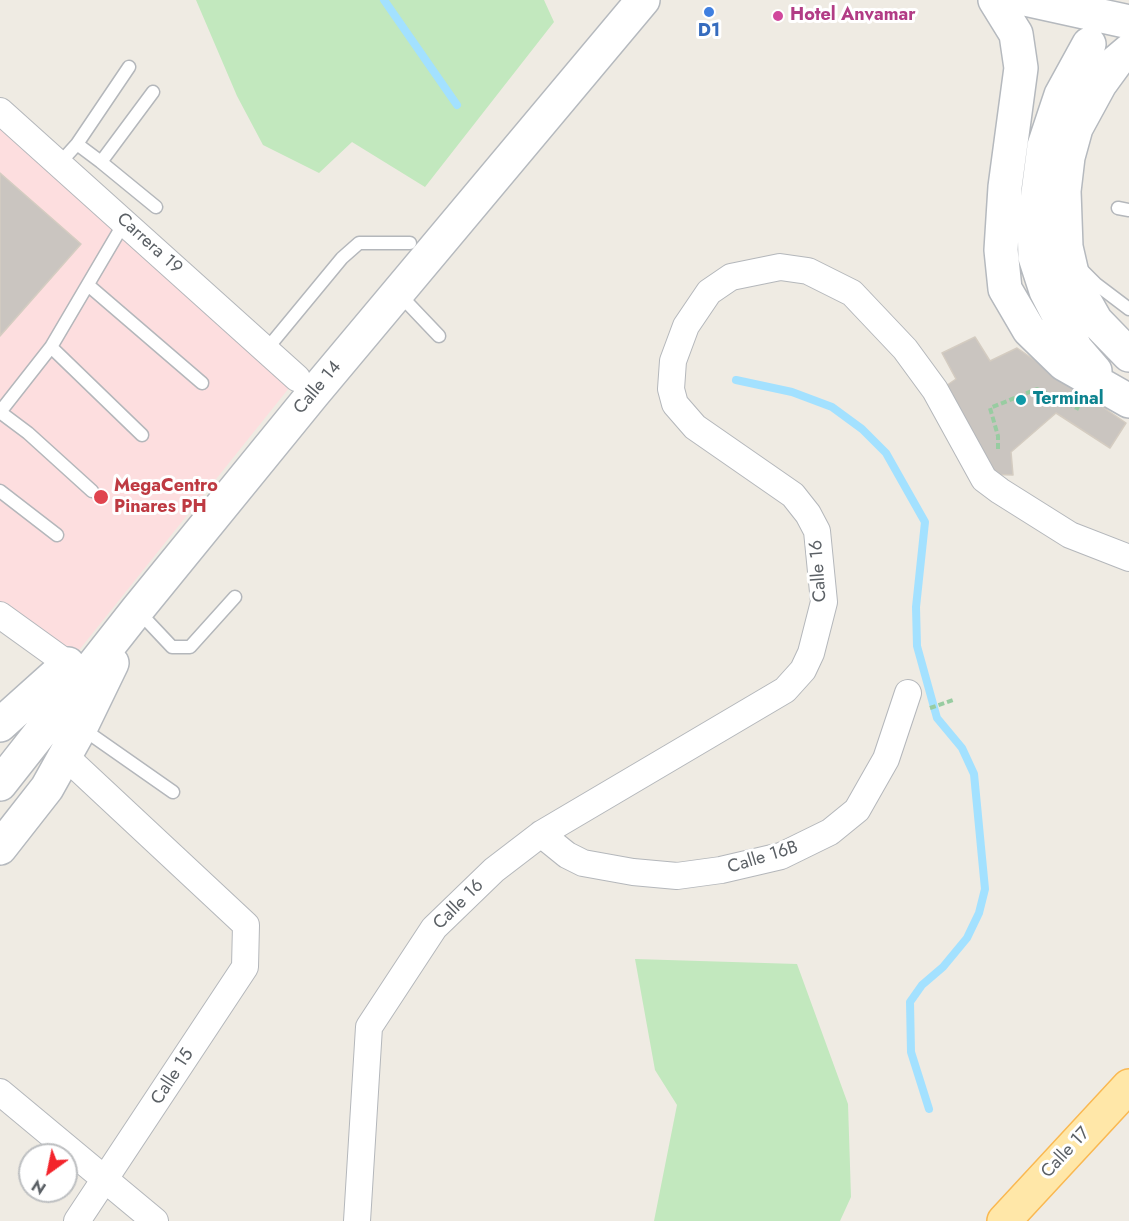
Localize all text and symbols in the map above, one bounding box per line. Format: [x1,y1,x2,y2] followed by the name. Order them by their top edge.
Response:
[702,5,716,19] marker: D1
[790,5,916,27] place label: Hotel Anvamar
[771,9,785,23] marker: Hotel Anvamar
[698,21,720,43] place label: D1
[112,209,186,279] street label: Carrera 19
[290,357,346,419] street label: Calle 14
[1033,389,1104,411] place label: Terminal
[1014,393,1028,407] marker: Terminal
[114,476,218,518] place label: MegaCentro Pinares PH
[92,488,110,506] marker: MegaCentro Pinares PH
[806,539,832,603] street label: Calle 16
[725,837,801,879] street label: Calle 16B
[429,875,489,935] street label: Calle 16
[147,1045,199,1109] street label: Calle 15
[1037,1123,1095,1183] street label: Calle 17
[18,1143,78,1203] north arrow
[27,1174,51,1200] text: N

